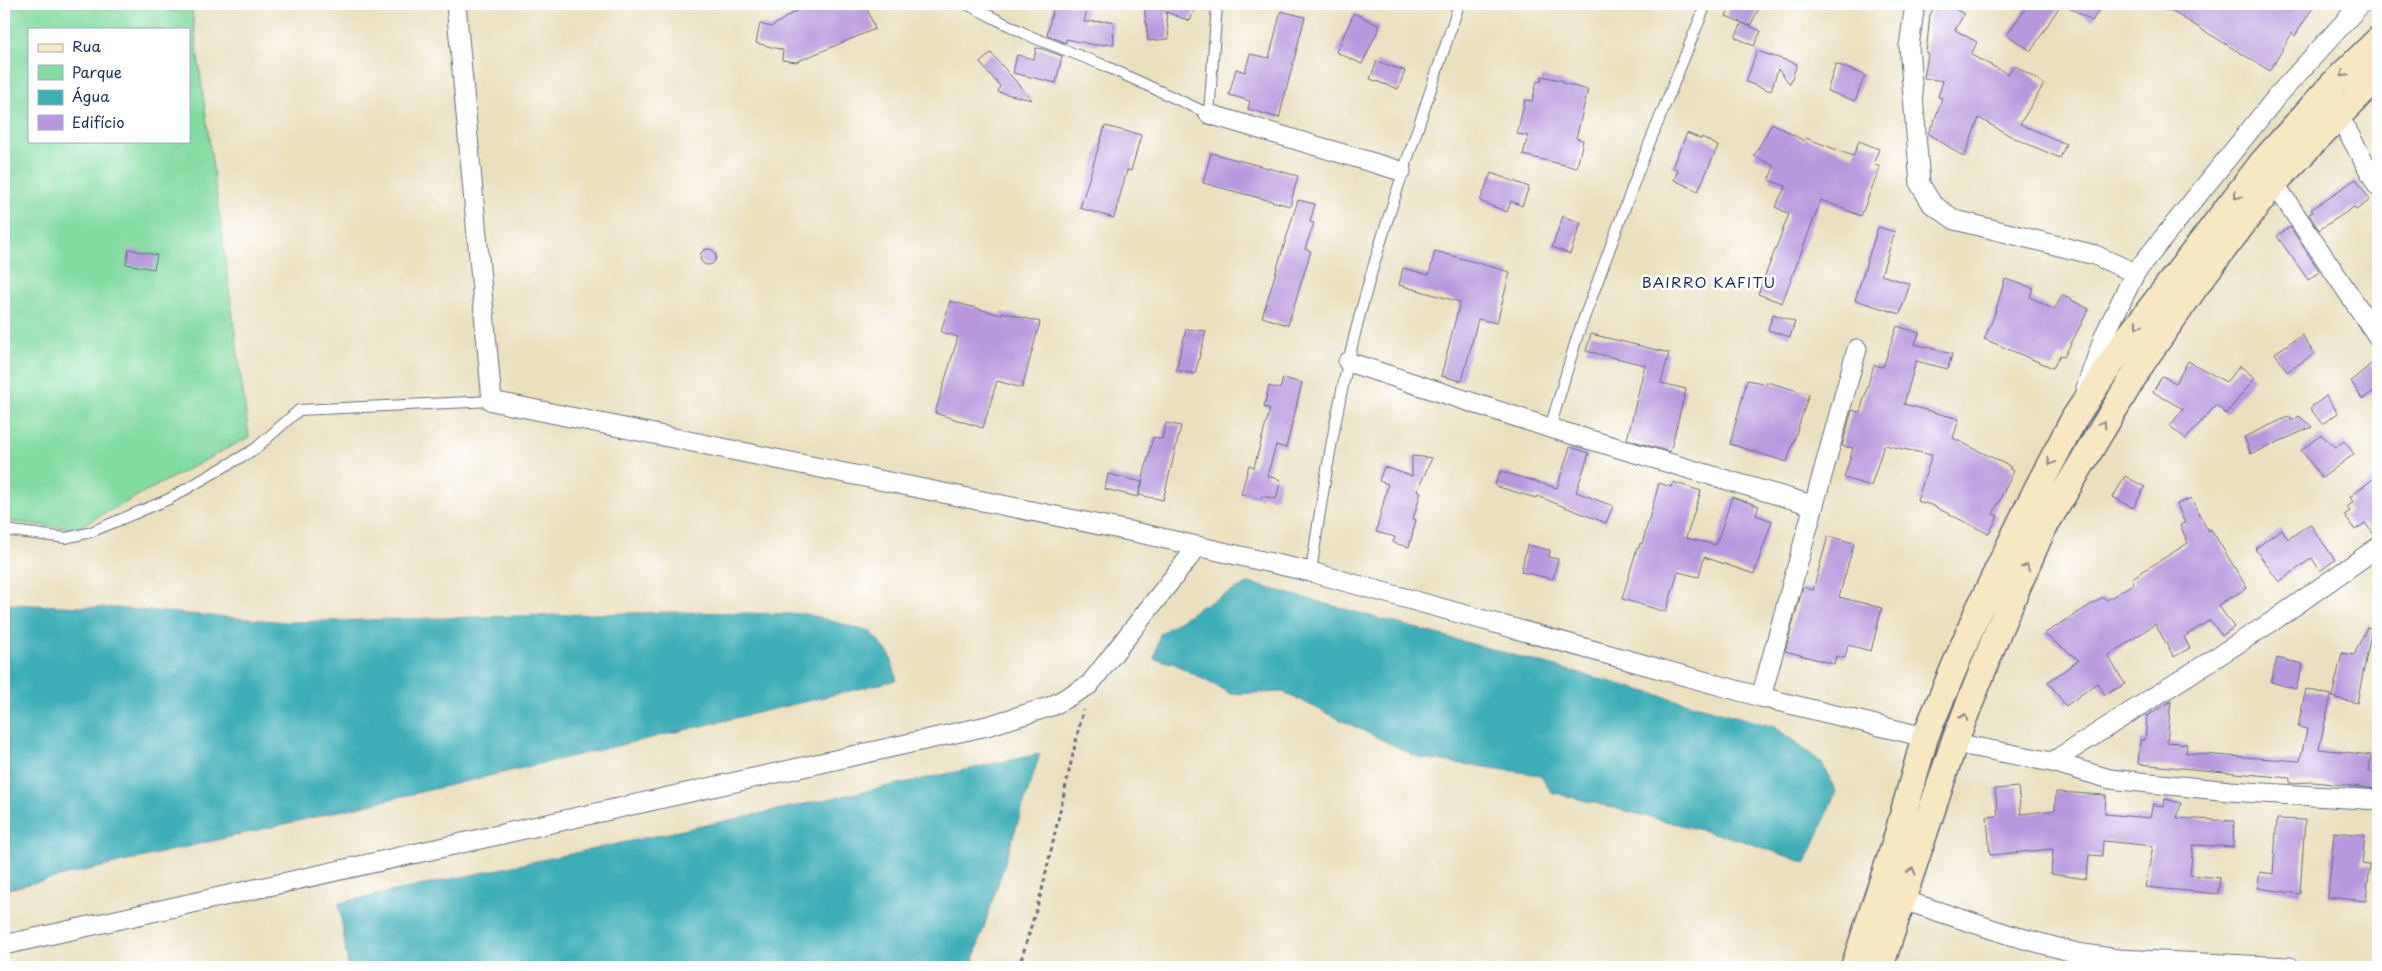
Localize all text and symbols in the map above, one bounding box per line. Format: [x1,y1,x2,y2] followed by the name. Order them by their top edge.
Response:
[28,28,190,142] legend
[72,34,101,57] text: Rua
[72,60,122,83] text: Parque
[2340,68,2349,77] one-way arrow
[72,84,110,107] text: Água
[72,110,125,133] text: Edifício
[2234,190,2242,199] one-way arrow
[1642,270,1776,293] district label: BAIRRO KAFITU
[2135,319,2143,328] one-way arrow
[2097,421,2107,430] one-way arrow
[2047,457,2057,466] one-way arrow
[2019,563,2030,572] one-way arrow
[1958,713,1969,722] one-way arrow
[1906,867,1916,876] one-way arrow

